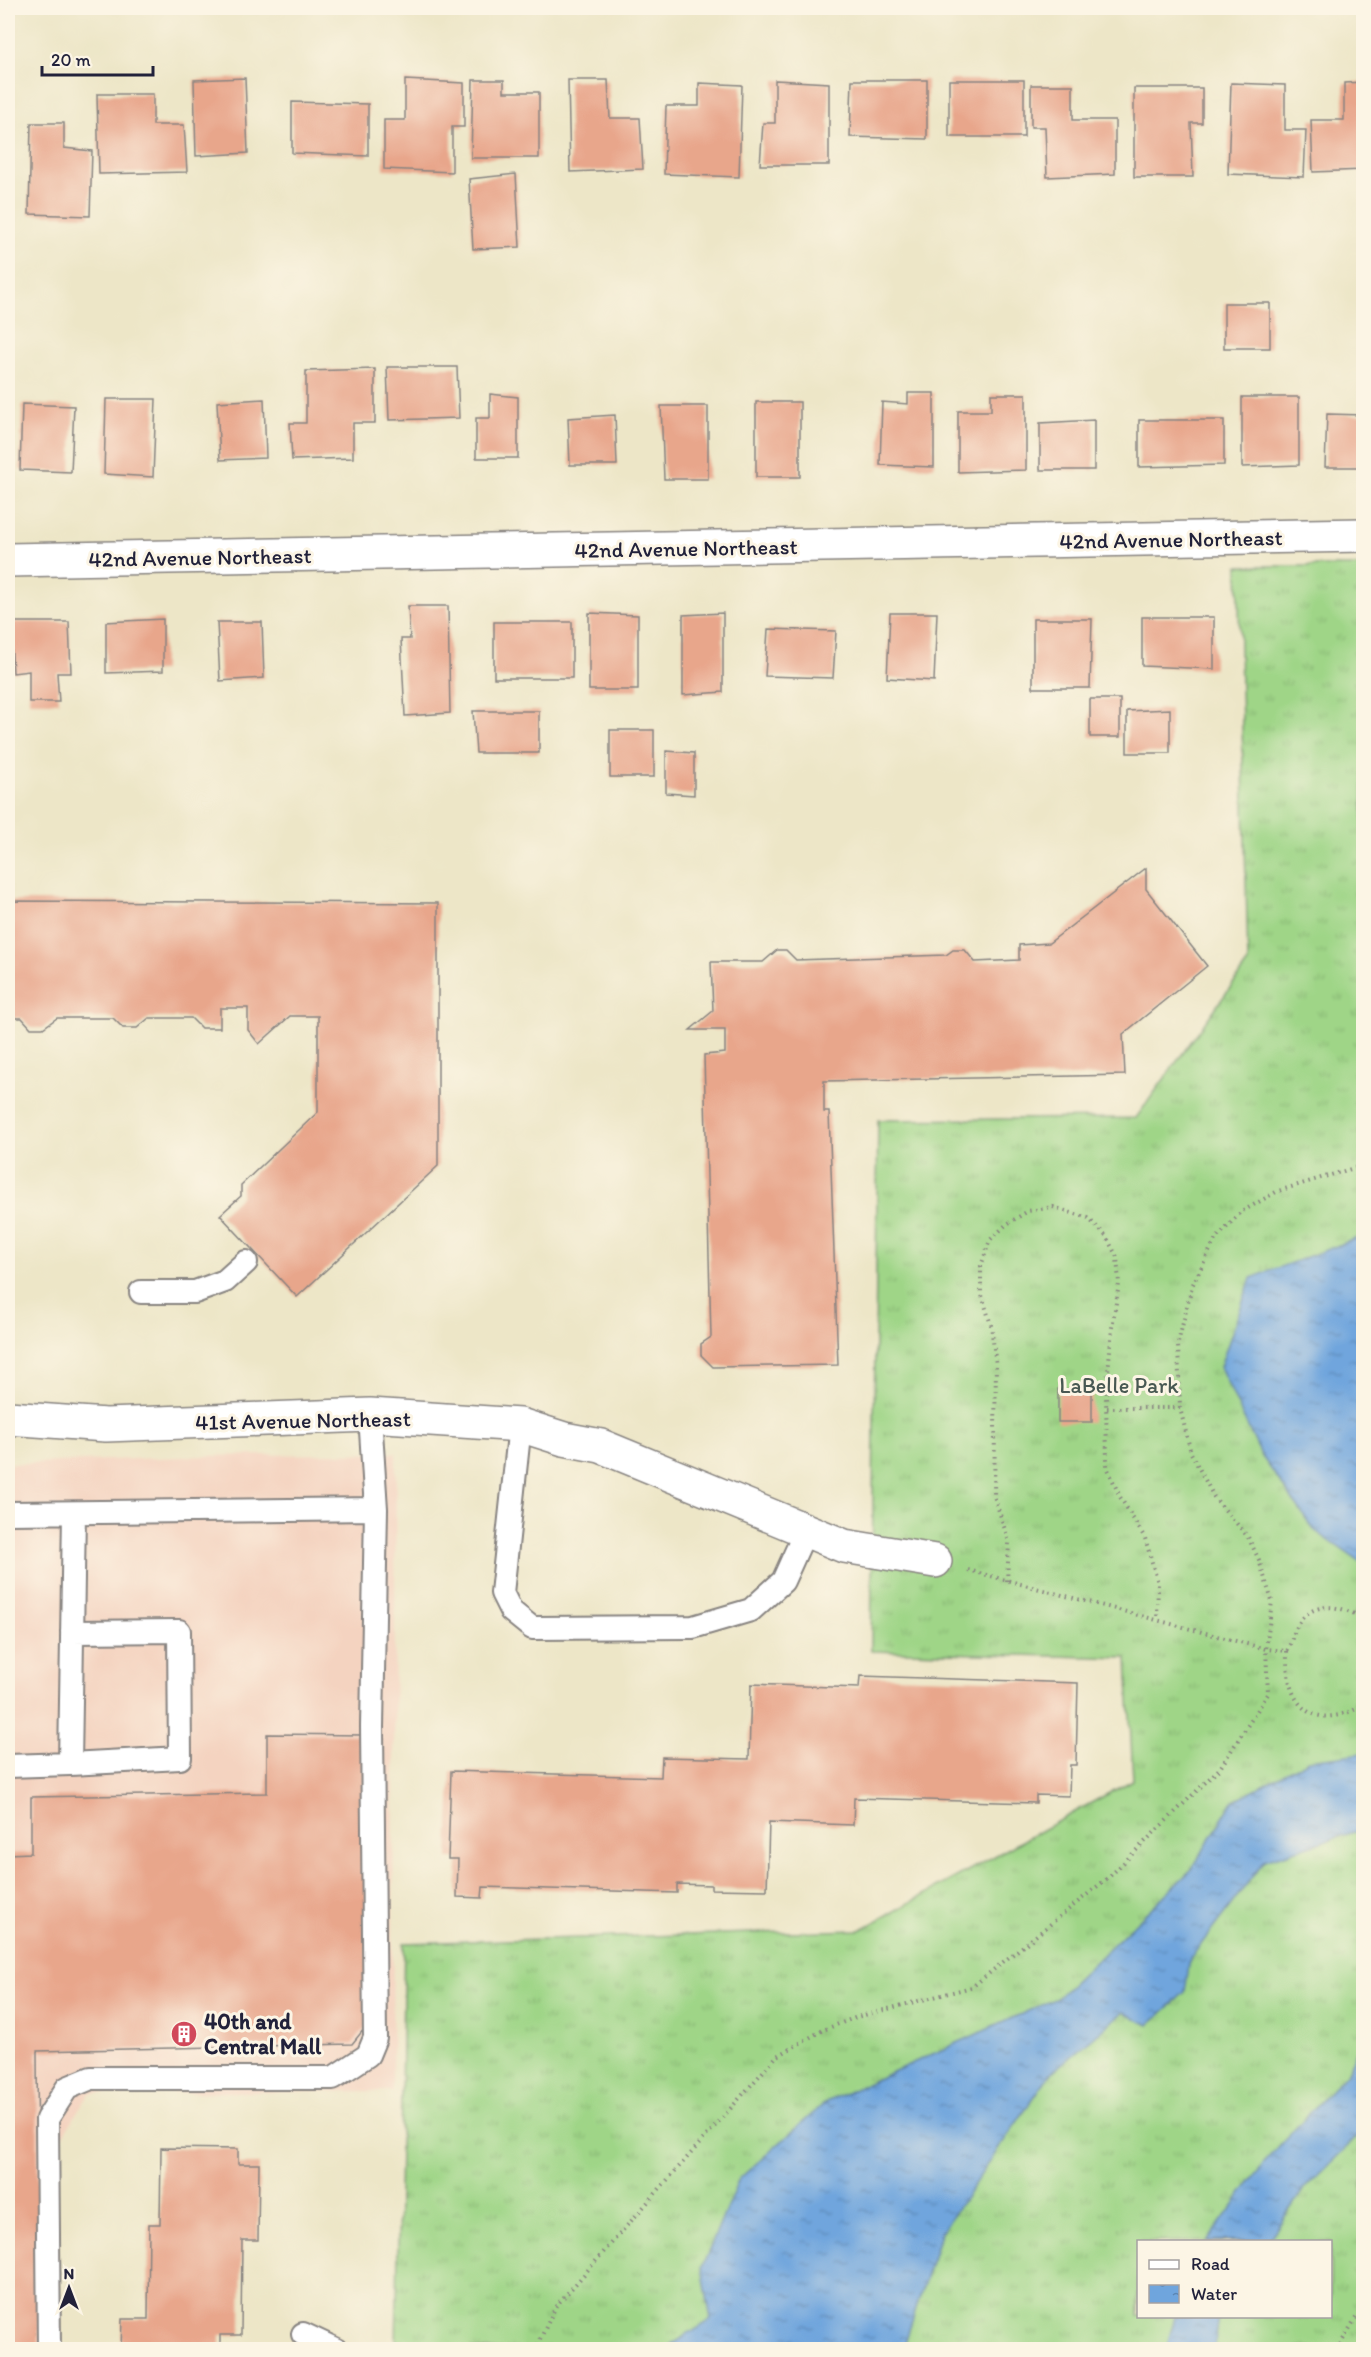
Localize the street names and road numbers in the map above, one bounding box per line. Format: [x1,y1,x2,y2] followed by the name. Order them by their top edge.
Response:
[1059,524,1283,555] street label: 42nd Avenue Northeast
[574,533,798,564] street label: 42nd Avenue Northeast
[88,542,312,573] street label: 42nd Avenue Northeast
[195,1405,411,1436] street label: 41st Avenue Northeast

